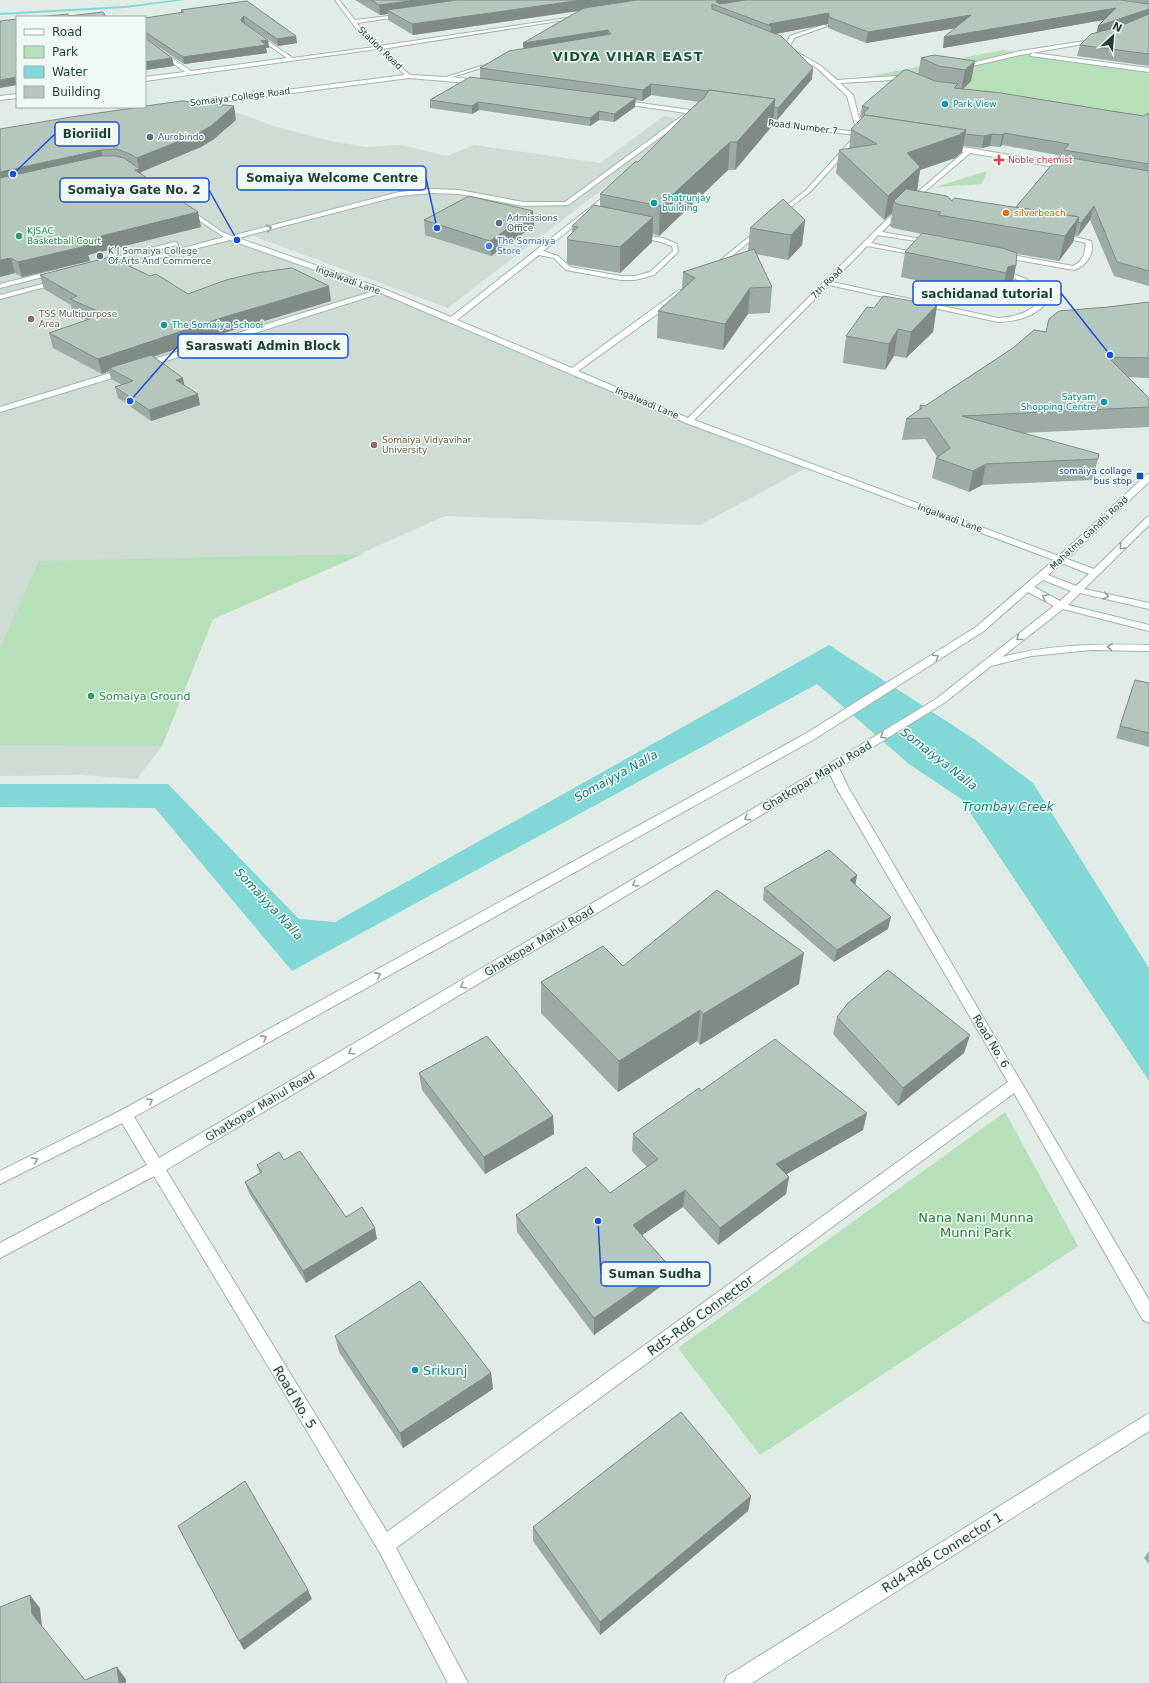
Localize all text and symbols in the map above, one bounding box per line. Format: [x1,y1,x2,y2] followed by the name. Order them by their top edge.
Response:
[16,16,146,108] legend
[1093,16,1133,56] north arrow
[1110,20,1124,35] text: N
[356,24,404,72] street label: Station Road
[52,25,82,39] text: Road
[52,45,78,59] text: Park
[552,49,704,64] district label: VIDYA VIHAR EAST
[52,65,88,79] text: Water
[52,85,101,99] text: Building
[189,86,291,108] street label: Somaiya College Road
[940,99,950,109] marker: Park View
[953,99,997,109] place label: Park View
[768,118,838,136] street label: Road Number 7
[55,122,119,146] callout: Bioriidl
[63,127,111,141] text: Bioriidl
[145,132,155,142] marker: Aurobindo
[158,132,205,142] place label: Aurobindo
[993,154,1005,166] marker: Noble chemist
[1008,155,1073,165] place label: Noble chemist
[237,166,426,190] callout: Somaiya Welcome Centre
[246,171,418,185] text: Somaiya Welcome Centre
[60,178,209,202] callout: Somaiya Gate No. 2
[67,183,201,197] text: Somaiya Gate No. 2
[662,193,712,213] place label: Shatrunjay building
[649,198,659,208] marker: Shatrunjay building
[1001,208,1011,218] marker: silverbeach
[1014,208,1066,218] place label: silverbeach
[507,213,558,233] place label: Admissions Office
[494,218,504,228] marker: Admissions Office
[265,224,272,233] one-way arrow
[27,226,102,246] place label: KJSAC Basketball Court
[14,231,24,241] marker: KJSAC Basketball Court
[496,236,555,256] place label: The Somaiya Store
[484,241,494,251] marker: The Somaiya Store
[108,246,212,266] place label: K J Somaiya College Of Arts And Commerce
[95,251,105,261] marker: K J Somaiya College Of Arts And Commerce
[314,264,382,296] street label: Ingalwadi Lane
[809,265,845,301] street label: 7th Road
[913,281,1061,305] callout: sachidanad tutorial
[921,287,1053,301] text: sachidanad tutorial
[38,309,118,329] place label: TSS Multipurpose Area
[26,314,36,324] marker: TSS Multipurpose Area
[159,320,169,330] marker: The Somaiya School
[171,320,263,330] place label: The Somaiya School
[178,334,348,358] callout: Saraswati Admin Block
[186,339,341,353] text: Saraswati Admin Block
[614,385,681,421] street label: Ingalwadi Lane
[1021,392,1096,412] place label: Satyam Shopping Centre
[1099,397,1109,407] marker: Satyam Shopping Centre
[382,435,472,455] place label: Somaiya Vidyavihar University
[369,440,379,450] marker: Somaiya Vidyavihar University
[1059,466,1132,486] place label: somaiya collage bus stop
[1135,471,1145,481] marker: somaiya collage bus stop
[1048,494,1130,572] street label: Mahatma Gandhi Road
[916,502,984,534] street label: Ingalwadi Lane
[1119,542,1126,550] one-way arrow
[1102,592,1109,600] one-way arrow
[1042,594,1049,602] one-way arrow
[1017,634,1024,641] one-way arrow
[1107,643,1113,651] one-way arrow
[932,654,939,661] one-way arrow
[99,690,190,703] place label: Somaiya Ground
[86,691,96,701] marker: Somaiya Ground
[898,725,980,793] water label: Somaiyya Nalla
[880,731,887,738] one-way arrow
[760,739,874,814] street label: Ghatkopar Mahul Road
[572,747,660,805] water label: Somaiyya Nalla
[962,800,1055,814] water label: Trombay Creek
[744,813,751,820] one-way arrow
[232,865,306,943] water label: Somaiyya Nalla
[632,879,639,887] one-way arrow
[482,904,596,979] street label: Ghatkopar Mahul Road
[374,973,381,980] one-way arrow
[460,981,467,989] one-way arrow
[970,1012,1012,1070] street label: Road No. 6
[260,1035,267,1043] one-way arrow
[348,1048,355,1055] one-way arrow
[203,1069,317,1144] street label: Ghatkopar Mahul Road
[146,1098,154,1106] one-way arrow
[31,1158,38,1165] one-way arrow
[918,1210,1034,1240] park label: Nana Nani Munna Munni Park
[601,1262,710,1286] callout: Suman Sudha
[609,1267,701,1281] text: Suman Sudha
[645,1272,757,1359] street label: Rd5-Rd6 Connector
[270,1363,319,1431] street label: Road No. 5
[423,1363,467,1378] place label: Srikunj
[410,1365,420,1375] marker: Srikunj
[879,1509,1005,1596] street label: Rd4-Rd6 Connector 1

